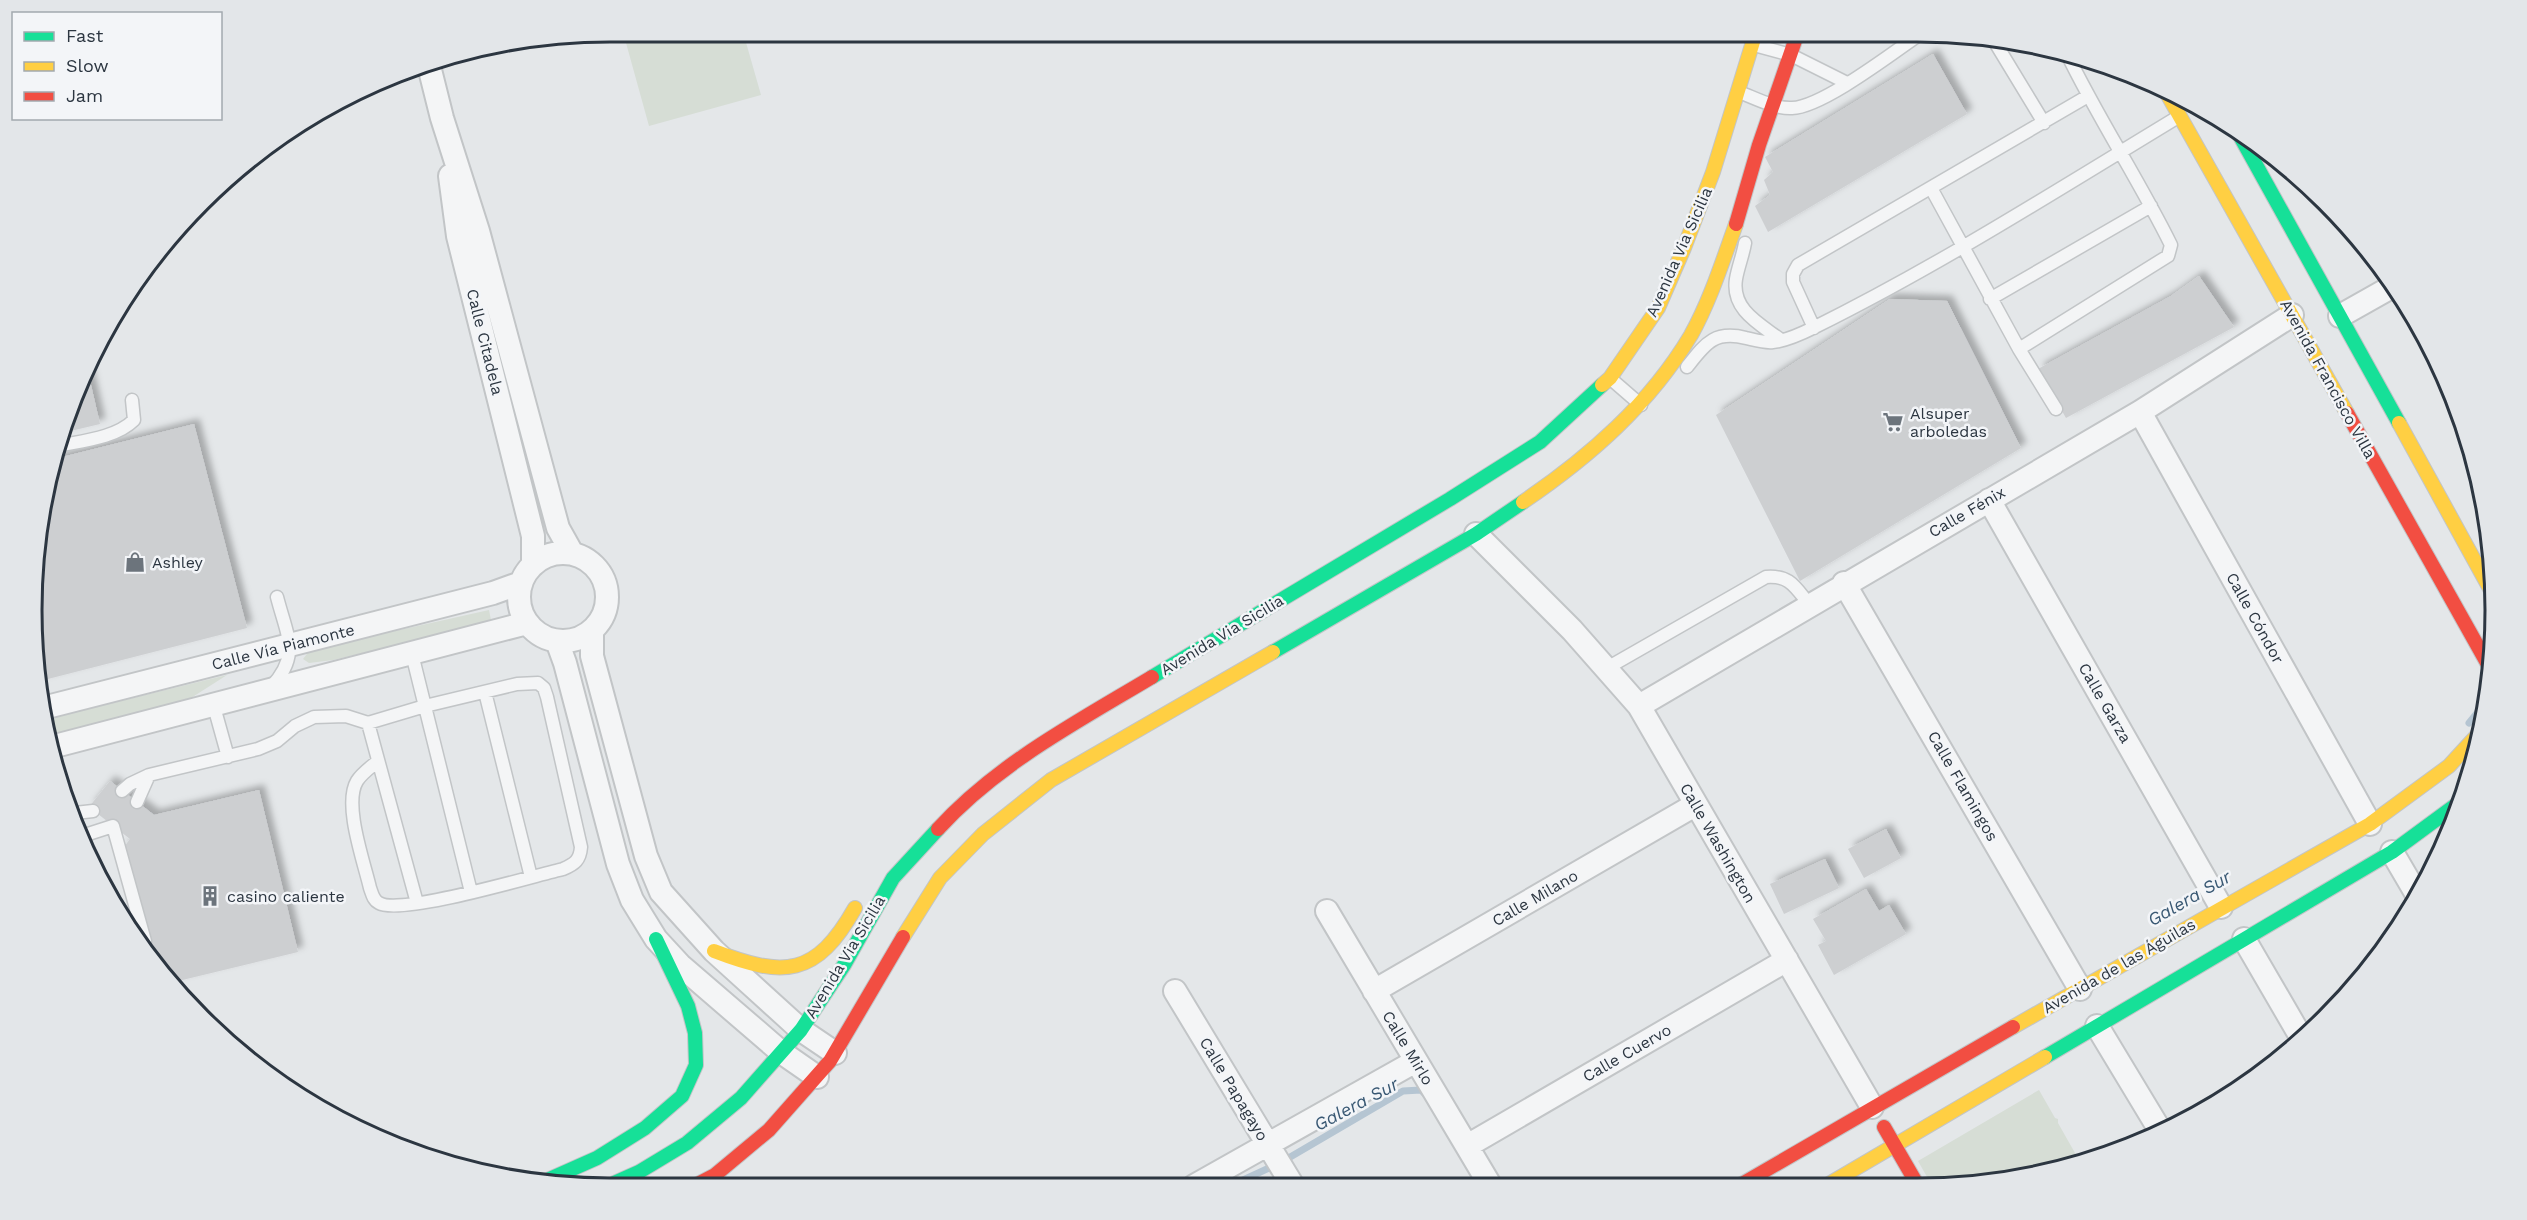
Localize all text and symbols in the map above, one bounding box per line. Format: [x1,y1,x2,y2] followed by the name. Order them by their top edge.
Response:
[12,12,222,120] legend
[66,25,104,46] text: Fast
[66,55,109,76] text: Slow
[66,85,103,106] text: Jam
[1642,184,1716,320] street label: Avenida Via Sicilia
[463,287,507,397] street label: Calle Citadela
[2276,296,2380,462] street label: Avenida Francisco Villa
[1910,404,1987,441] place label: Alsuper arboledas
[1881,410,1905,434] supermarket icon: Alsuper arboledas
[1925,482,2009,542] street label: Calle Fénix
[123,550,147,574] shop icon: Ashley
[152,553,204,572] place label: Ashley
[2222,569,2288,667] street label: Calle Cóndor
[1157,591,1287,679] street label: Avenida Via Sicilia
[210,620,356,674] street label: Calle Vía Piamonte
[2074,660,2136,746] street label: Calle Garza
[1924,727,2002,845] street label: Calle Flamingos
[1676,780,1760,906] street label: Calle Washington
[2144,865,2235,930] water label: Galera Sur
[1489,866,1581,930] street label: Calle Milano
[198,884,222,908] building icon: casino caliente
[227,887,345,906] place label: casino caliente
[801,892,889,1022] street label: Avenida Via Sicilia
[2039,914,2199,1018] street label: Avenida de las Águilas
[1378,1007,1438,1089] street label: Calle Mirlo
[1579,1020,1675,1086] street label: Calle Cuervo
[1196,1034,1272,1144] street label: Calle Papagayo
[1310,1073,1403,1135] water label: Galera Sur

